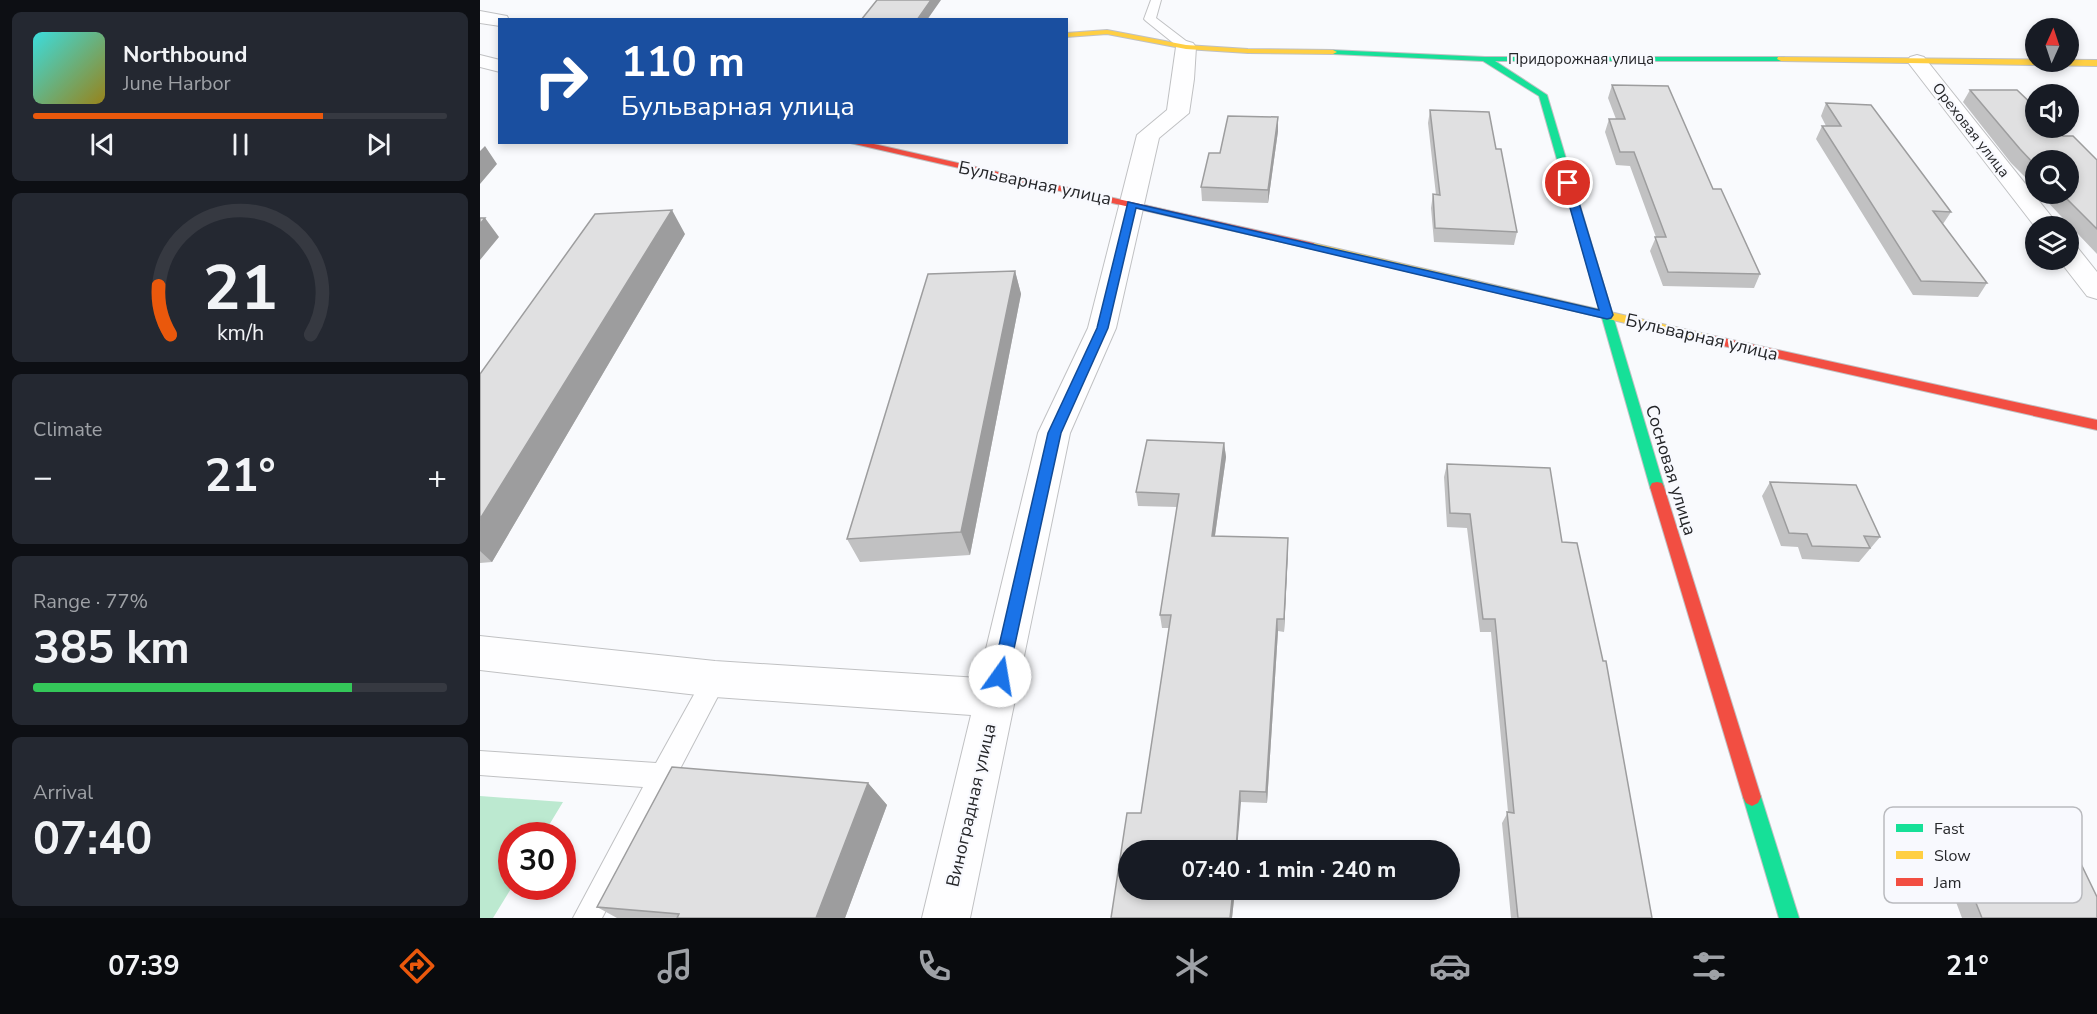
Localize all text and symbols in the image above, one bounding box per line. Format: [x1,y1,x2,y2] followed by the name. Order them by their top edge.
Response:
[2025,18,2079,72] north arrow
[2025,18,2079,270] map controls
[621,34,745,91] text: 110 m
[123,40,247,70] text: Northbound
[522,42,600,120] icon: right
[1508,49,1654,69] street label: Придорожная улица
[123,70,231,97] text: June Harbor
[1928,79,2014,181] street label: Ореховая улица
[2025,84,2079,138] button: sound
[621,88,855,125] text: Бульварная улица
[86,128,119,161] icon: previous
[224,128,257,161] icon: pause
[362,128,395,161] icon: next
[2025,150,2079,204] button: search
[956,155,1114,211] street label: Бульварная улица
[1542,157,1593,208] pin
[1551,166,1584,199] icon: arrive
[2025,216,2079,270] button: layers
[203,246,277,331] text: 21
[1623,308,1781,366] street label: Бульварная улица
[216,318,264,348] text: km/h
[1640,402,1702,538] street label: Сосновая улица
[33,416,102,443] text: Climate
[204,446,276,507] text: 21°
[33,455,53,500] text: −
[427,455,447,500] text: +
[33,588,148,615] text: Range · 77%
[33,618,190,679] text: 385 km
[968,644,1032,708] position arrow
[941,721,1001,889] street label: Виноградная улица
[33,779,93,806] text: Arrival
[1884,807,2082,903] legend
[33,809,152,870] text: 07:40
[1934,818,1965,840] text: Fast
[498,822,576,900] speed limit sign: 30
[1934,845,1971,867] text: Slow
[1182,855,1396,885] text: 07:40 · 1 min · 240 m
[1933,872,1961,894] text: Jam
[396,945,438,987] icon: directions
[654,945,696,987] icon: music
[913,945,955,987] icon: phone
[1171,945,1213,987] icon: climate
[1429,945,1471,987] icon: car
[1688,945,1730,987] icon: filters
[108,948,180,985] text: 07:39
[1946,948,1989,985] text: 21°

